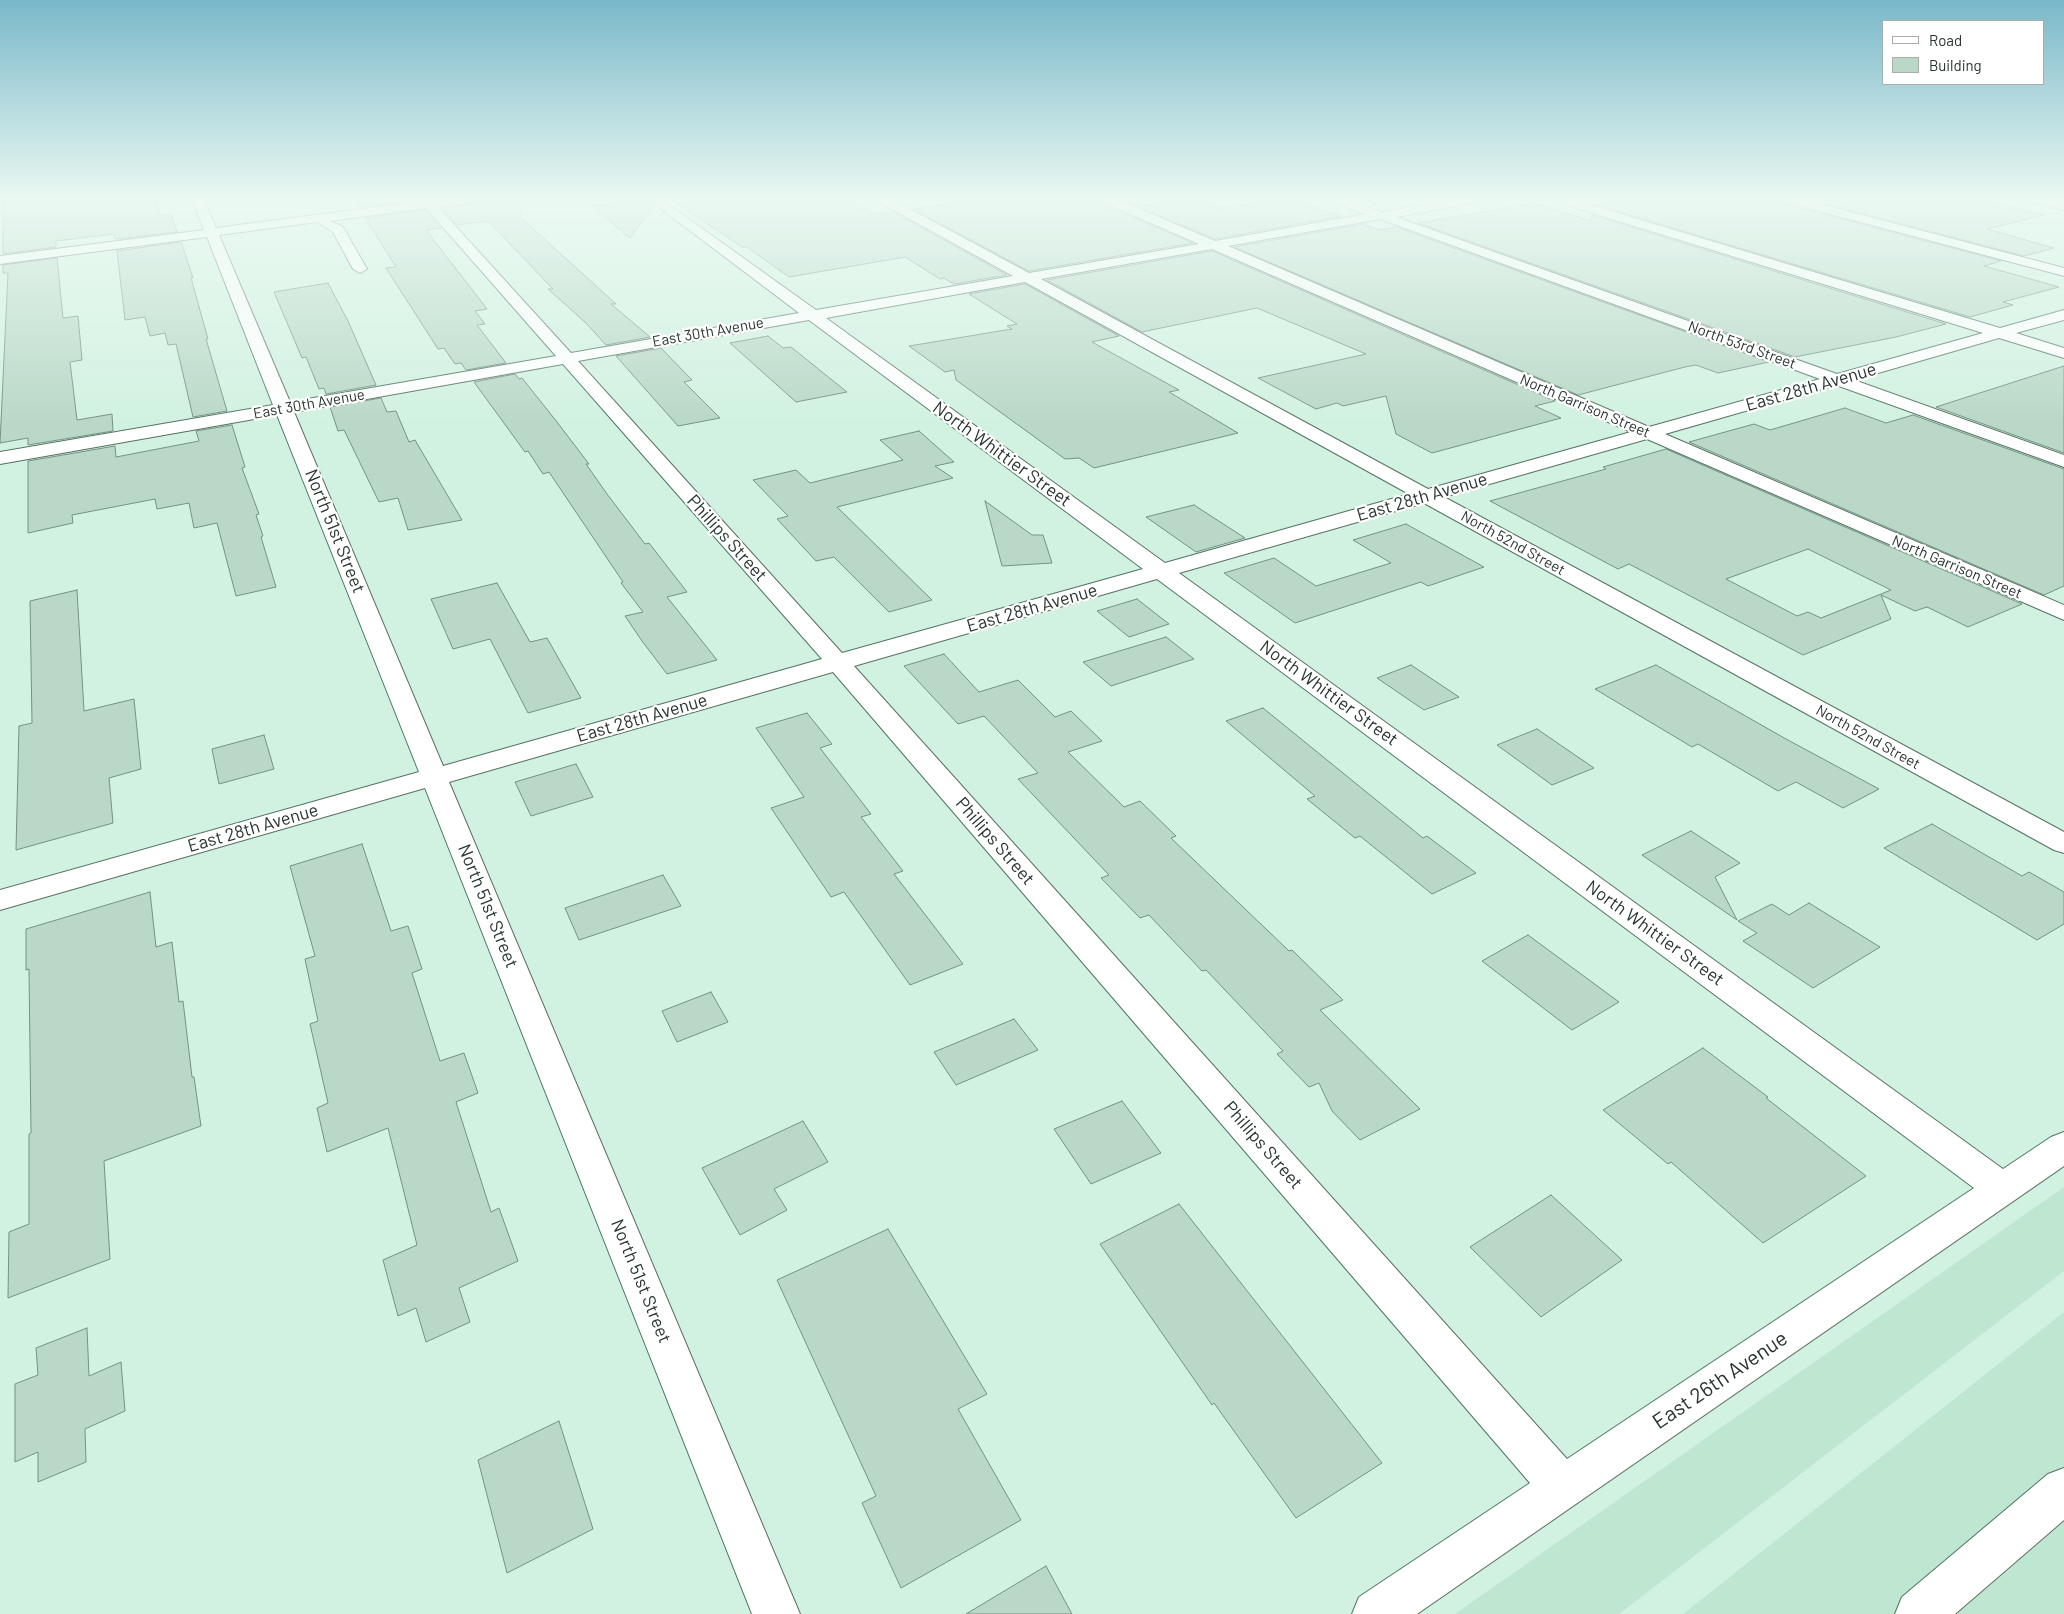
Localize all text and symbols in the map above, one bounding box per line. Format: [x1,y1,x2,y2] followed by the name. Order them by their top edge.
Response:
[1882,20,2044,85] legend
[1929,31,1962,49] text: Road
[1929,56,1982,74] text: Building
[651,313,765,351] street label: East 30th Avenue
[1686,317,1798,373] street label: North 53rd Street
[1743,358,1879,416] street label: East 28th Avenue
[1517,370,1653,442] street label: North Garrison Street
[252,385,366,423] street label: East 30th Avenue
[929,397,1075,511] street label: North Whittier Street
[300,466,370,596] street label: North 51st Street
[1354,468,1490,526] street label: East 28th Avenue
[682,490,772,586] street label: Phillips Street
[1458,507,1568,579] street label: North 52nd Street
[1889,531,2025,603] street label: North Garrison Street
[964,579,1100,637] street label: East 28th Avenue
[1256,636,1402,750] street label: North Whittier Street
[574,689,710,747] street label: East 28th Avenue
[1813,701,1923,773] street label: North 52nd Street
[951,793,1039,889] street label: Phillips Street
[185,799,321,857] street label: East 28th Avenue
[453,841,523,971] street label: North 51st Street
[1582,876,1728,990] street label: North Whittier Street
[1219,1097,1307,1193] street label: Phillips Street
[606,1216,676,1346] street label: North 51st Street
[1648,1326,1792,1434] street label: East 26th Avenue

